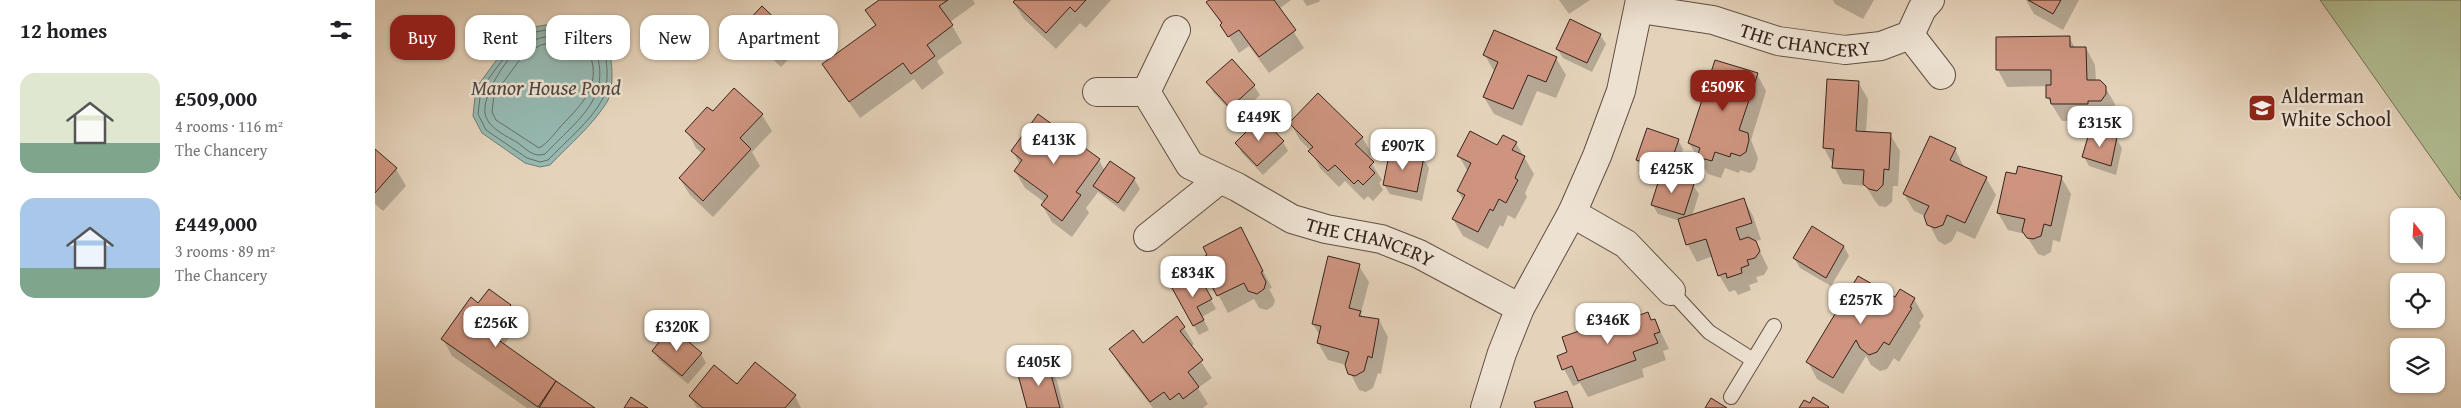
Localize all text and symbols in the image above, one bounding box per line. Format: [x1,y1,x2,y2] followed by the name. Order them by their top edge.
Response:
[20,15,107,46] text: 12 homes
[390,15,455,60] chip: Buy
[465,15,536,60] chip: Rent
[546,15,630,60] chip: Filters
[640,15,709,60] chip: New
[719,15,838,60] chip: Apartment
[1736,15,1872,64] street label: THE CHANCERY
[327,16,355,44] icon: filters
[1688,70,1758,112] pin: £509K
[471,72,621,103] water label: Manor House Pond
[1701,74,1745,98] text: £509K
[2281,81,2392,133] place label: Alderman White School
[175,83,257,114] text: £509,000
[60,93,120,153] icon: home
[2247,93,2277,123] school or university icon: Alderman White School
[1224,100,1294,142] pin: £449K
[1237,104,1281,128] text: £449K
[2065,106,2135,148] pin: £315K
[2078,110,2122,134] text: £315K
[175,114,283,138] text: 4 rooms · 116 m²
[1019,122,1089,165] pin: £413K
[1032,127,1076,151] text: £413K
[1368,128,1438,171] pin: £907K
[1381,133,1425,157] text: £907K
[175,138,267,162] text: The Chancery
[1637,152,1707,194] pin: £425K
[1650,156,1694,180] text: £425K
[175,208,257,239] text: £449,000
[2390,208,2445,262] north arrow
[2390,208,2445,393] map controls
[1302,209,1440,274] street label: THE CHANCERY
[60,218,120,278] icon: home
[175,239,275,263] text: 3 rooms · 89 m²
[1158,256,1228,298] pin: £834K
[1171,260,1215,284] text: £834K
[175,263,267,287] text: The Chancery
[2390,273,2445,328] button: locate
[1826,282,1896,325] pin: £257K
[1839,287,1883,311] text: £257K
[1573,302,1643,345] pin: £346K
[461,306,531,348] pin: £256K
[1586,307,1630,331] text: £346K
[474,310,518,334] text: £256K
[642,310,712,352] pin: £320K
[655,314,699,338] text: £320K
[2390,338,2445,393] button: layers
[1004,344,1074,387] pin: £405K
[1017,349,1061,373] text: £405K

